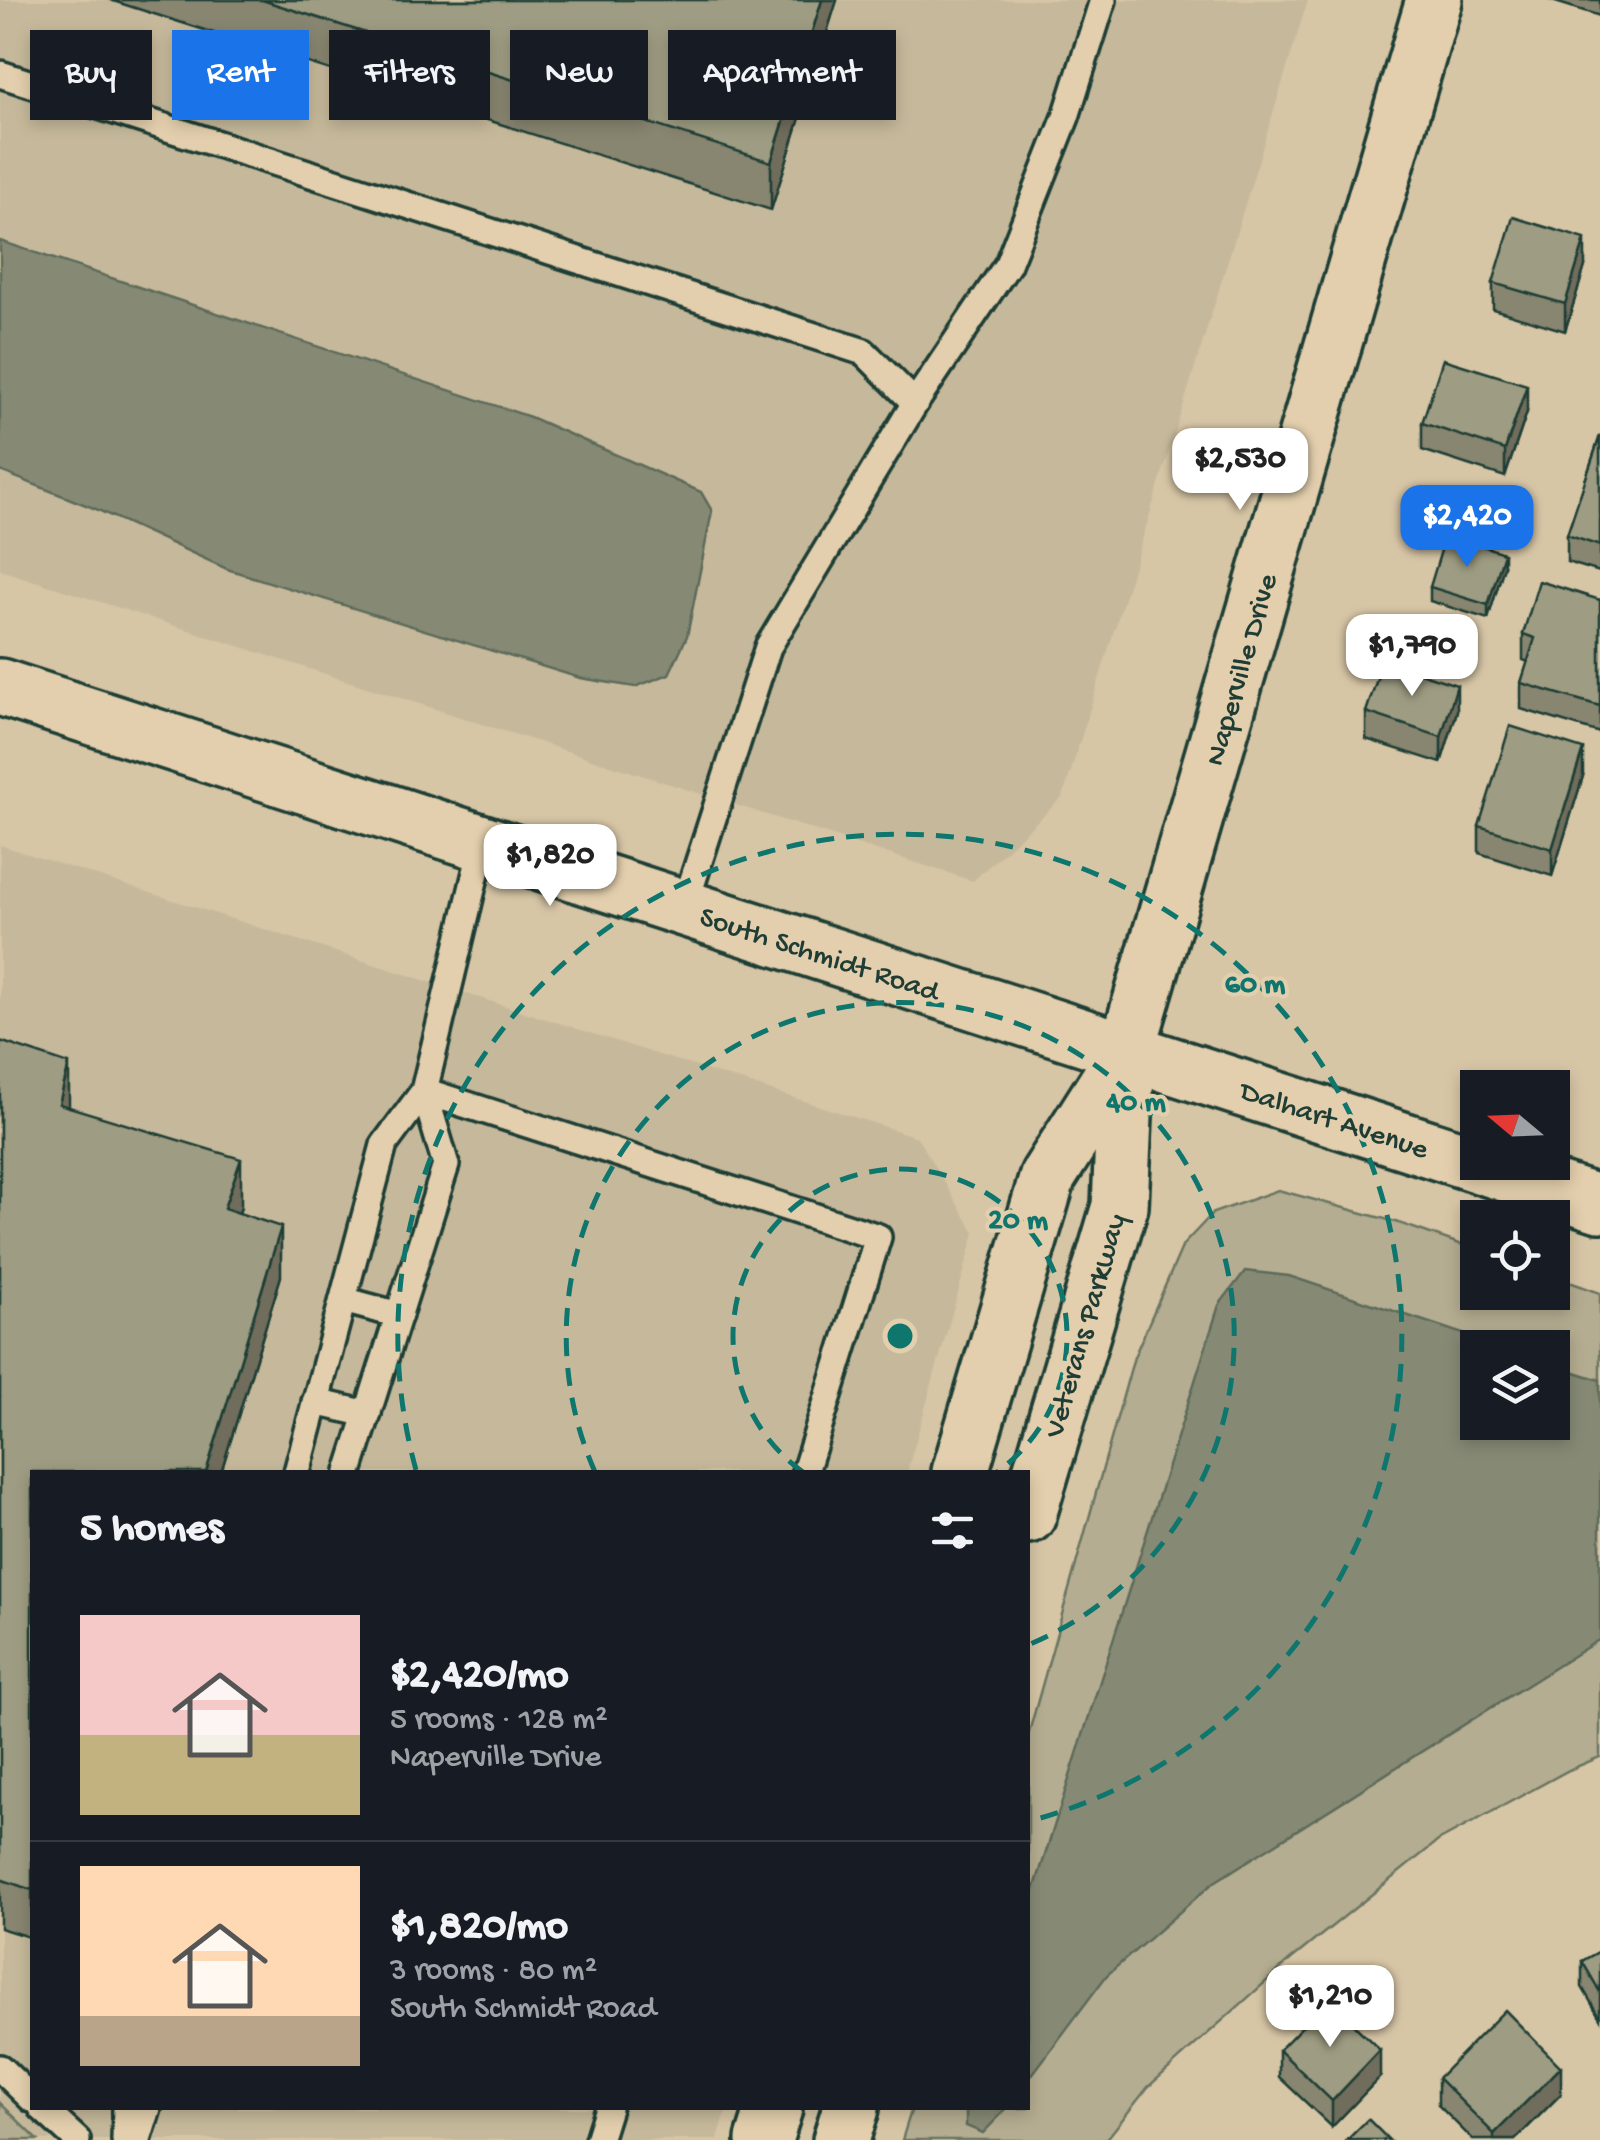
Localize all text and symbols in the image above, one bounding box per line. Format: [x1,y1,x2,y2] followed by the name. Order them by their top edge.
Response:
[30,30,152,120] chip: Buy
[172,30,309,120] chip: Rent
[329,30,490,120] chip: Filters
[510,30,648,120] chip: New
[668,30,896,120] chip: Apartment
[1159,428,1321,513] pin: $2,530
[1194,441,1286,479] text: $2,530
[1386,485,1548,570] pin: $2,420
[1422,498,1512,536] text: $2,420
[1199,570,1288,770] street label: Naperville Drive
[1331,614,1493,699] pin: $1,790
[1368,627,1456,665] text: $1,790
[469,824,631,909] pin: $1,820
[506,837,594,875] text: $1,820
[695,901,945,1012] street label: South Schmidt Road
[1225,969,1286,1004] text: 60 m
[1460,1070,1570,1180] north arrow
[1460,1070,1570,1440] map controls
[1233,1075,1433,1169] street label: Dalhart Avenue
[1105,1087,1167,1122] text: 40 m
[1460,1200,1570,1310] button: locate
[988,1205,1049,1240] text: 20 m
[1038,1210,1136,1443] street label: Veterans Parkway
[882,1318,918,1354] centre of rings
[1460,1330,1570,1440] button: layers
[925,1503,980,1558] icon: filters
[80,1506,223,1555] text: 5 homes
[390,1653,569,1702] text: $2,420/mo
[160,1655,280,1775] icon: home
[390,1702,608,1740] text: 5 rooms · 128 m²
[390,1740,601,1778] text: Naperville Drive
[390,1904,568,1953] text: $1,820/mo
[160,1906,280,2026] icon: home
[390,1953,597,1991] text: 3 rooms · 80 m²
[1249,1965,1411,2050] pin: $1,210
[1288,1978,1372,2016] text: $1,210
[390,1991,656,2029] text: South Schmidt Road

